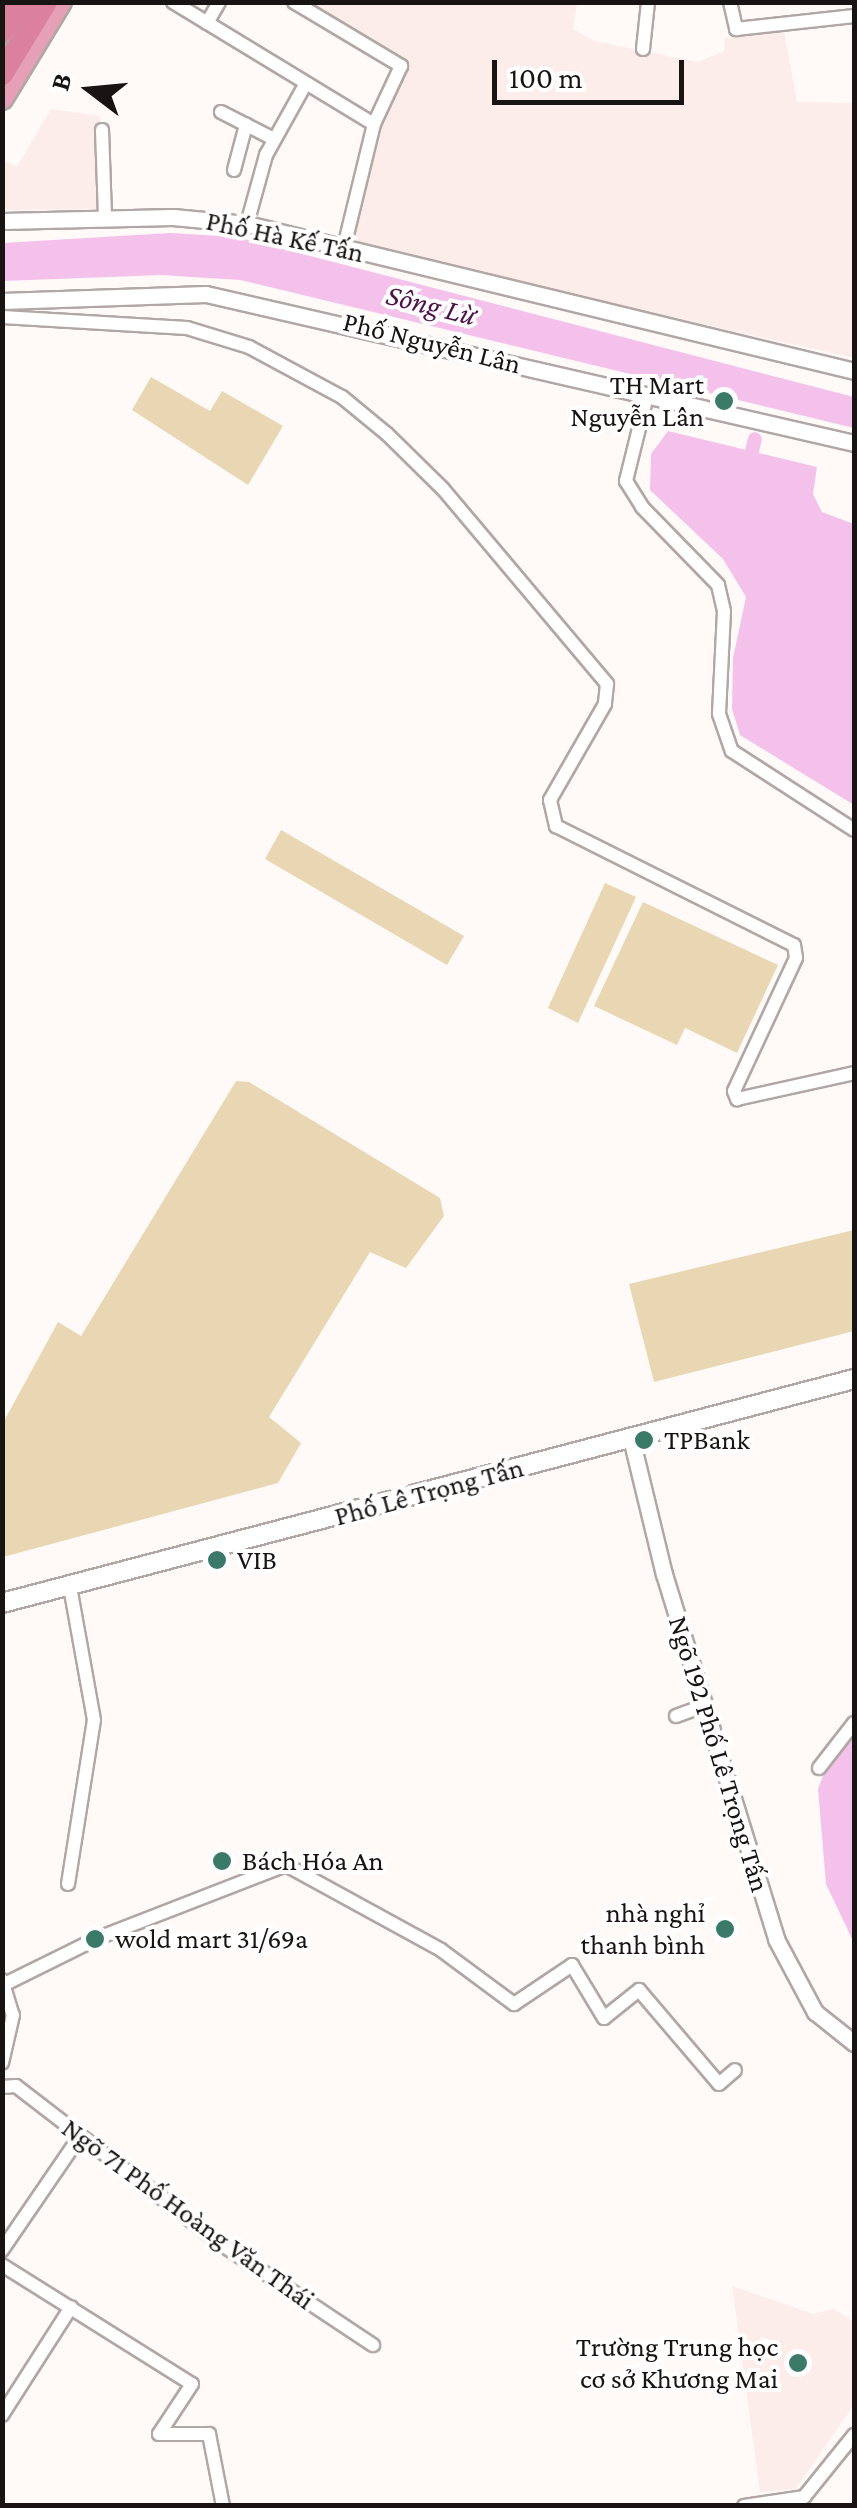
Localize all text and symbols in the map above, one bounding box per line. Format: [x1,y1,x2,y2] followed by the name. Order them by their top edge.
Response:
[40,40,140,140] north arrow
[497,40,690,102] scale bar
[509,61,583,94] text: 100 m
[44,69,78,94] text: B
[203,204,367,270] street label: Phố Hà Kế Tấn
[383,277,479,333] water label: Sông Lừ
[340,305,524,381] street label: Phố Nguyễn Lân
[570,368,704,434] place label: TH Mart Nguyễn Lân
[713,390,735,412] marker: TH Mart Nguyễn Lân
[664,1423,750,1457] place label: TPBank
[633,1429,655,1451] marker: TPBank
[331,1451,527,1533] street label: Phố Lê Trọng Tấn
[237,1543,277,1577] place label: VIB
[206,1549,228,1571] marker: VIB
[661,1612,777,1896] street label: Ngõ 192 Phố Lê Trọng Tấn
[242,1844,383,1878] place label: Bách Hóa An
[211,1850,233,1872] marker: Bách Hóa An
[581,1896,705,1962] place label: nhà nghỉ thanh bình
[714,1918,736,1940] marker: nhà nghỉ thanh bình
[115,1922,308,1956] place label: wold mart 31/69a
[84,1928,106,1950] marker: wold mart 31/69a
[55,2111,321,2317] street label: Ngõ 71 Phố Hoàng Văn Thái
[576,2330,778,2396] place label: Trường Trung học cơ sở Khương Mai
[787,2352,809,2374] marker: Trường Trung học cơ sở Khương Mai

